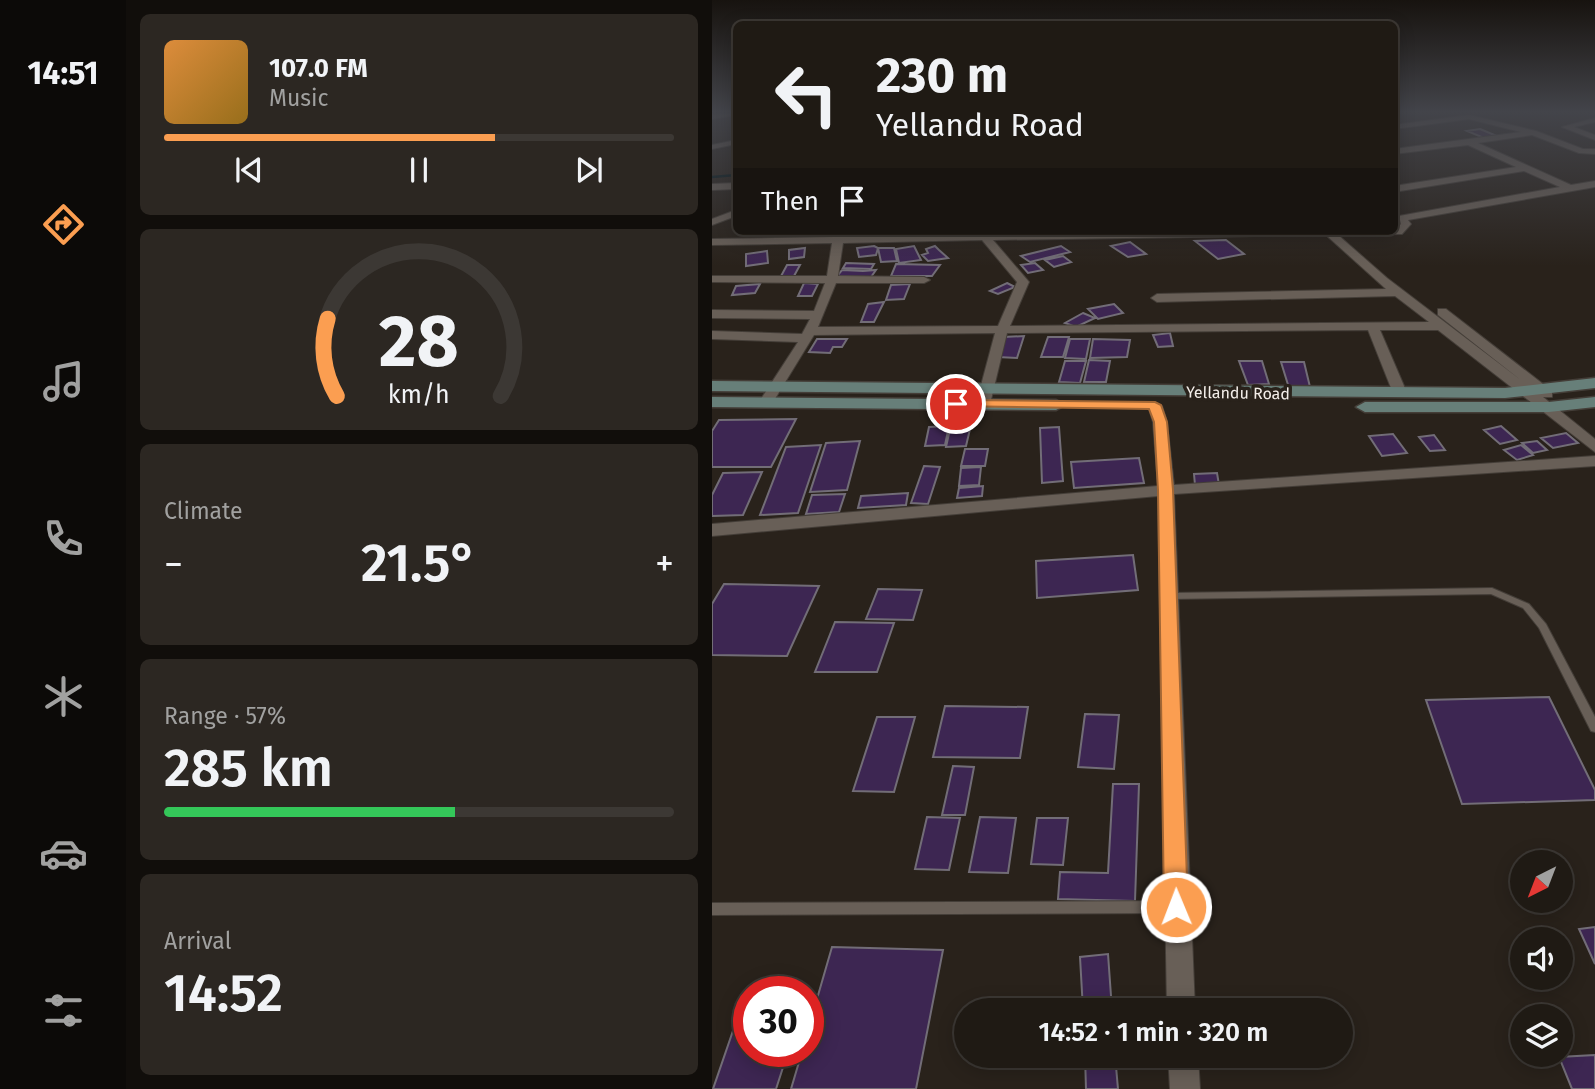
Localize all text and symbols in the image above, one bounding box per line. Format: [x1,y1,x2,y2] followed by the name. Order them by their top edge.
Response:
[876,46,1008,105] text: 230 m
[761,49,852,140] icon: left
[269,53,368,84] text: 107.0 FM
[27,54,99,92] text: 14:51
[269,84,329,112] text: Music
[876,106,1084,144] text: Yellandu Road
[230,151,268,189] icon: previous
[400,151,438,189] icon: pause
[570,151,608,189] icon: next
[833,182,871,220] icon: arrive
[761,186,819,217] text: Then
[39,200,88,249] icon: directions
[379,298,459,385] text: 28
[39,357,88,406] icon: music
[926,374,986,434] pin
[388,379,450,409] text: km/h
[1186,383,1290,403] street label: Yellandu Road
[937,385,975,423] icon: arrive
[164,497,243,525] text: Climate
[39,514,88,563] icon: phone
[361,532,477,595] text: 21.5°
[164,541,183,587] text: −
[655,541,674,587] text: +
[39,672,88,721] icon: climate
[164,702,286,730] text: Range · 57%
[164,737,333,800] text: 285 km
[39,829,88,878] icon: car
[1510,850,1573,914] north arrow
[1510,850,1573,1067] map controls
[1139,870,1213,944] position arrow
[164,927,231,955] text: Arrival
[1510,927,1573,990] button: sound
[164,962,283,1025] text: 14:52
[733,976,824,1067] speed limit sign: 30
[39,986,88,1035] icon: filters
[1510,1004,1573,1067] button: layers
[1039,1017,1268,1048] text: 14:52 · 1 min · 320 m

